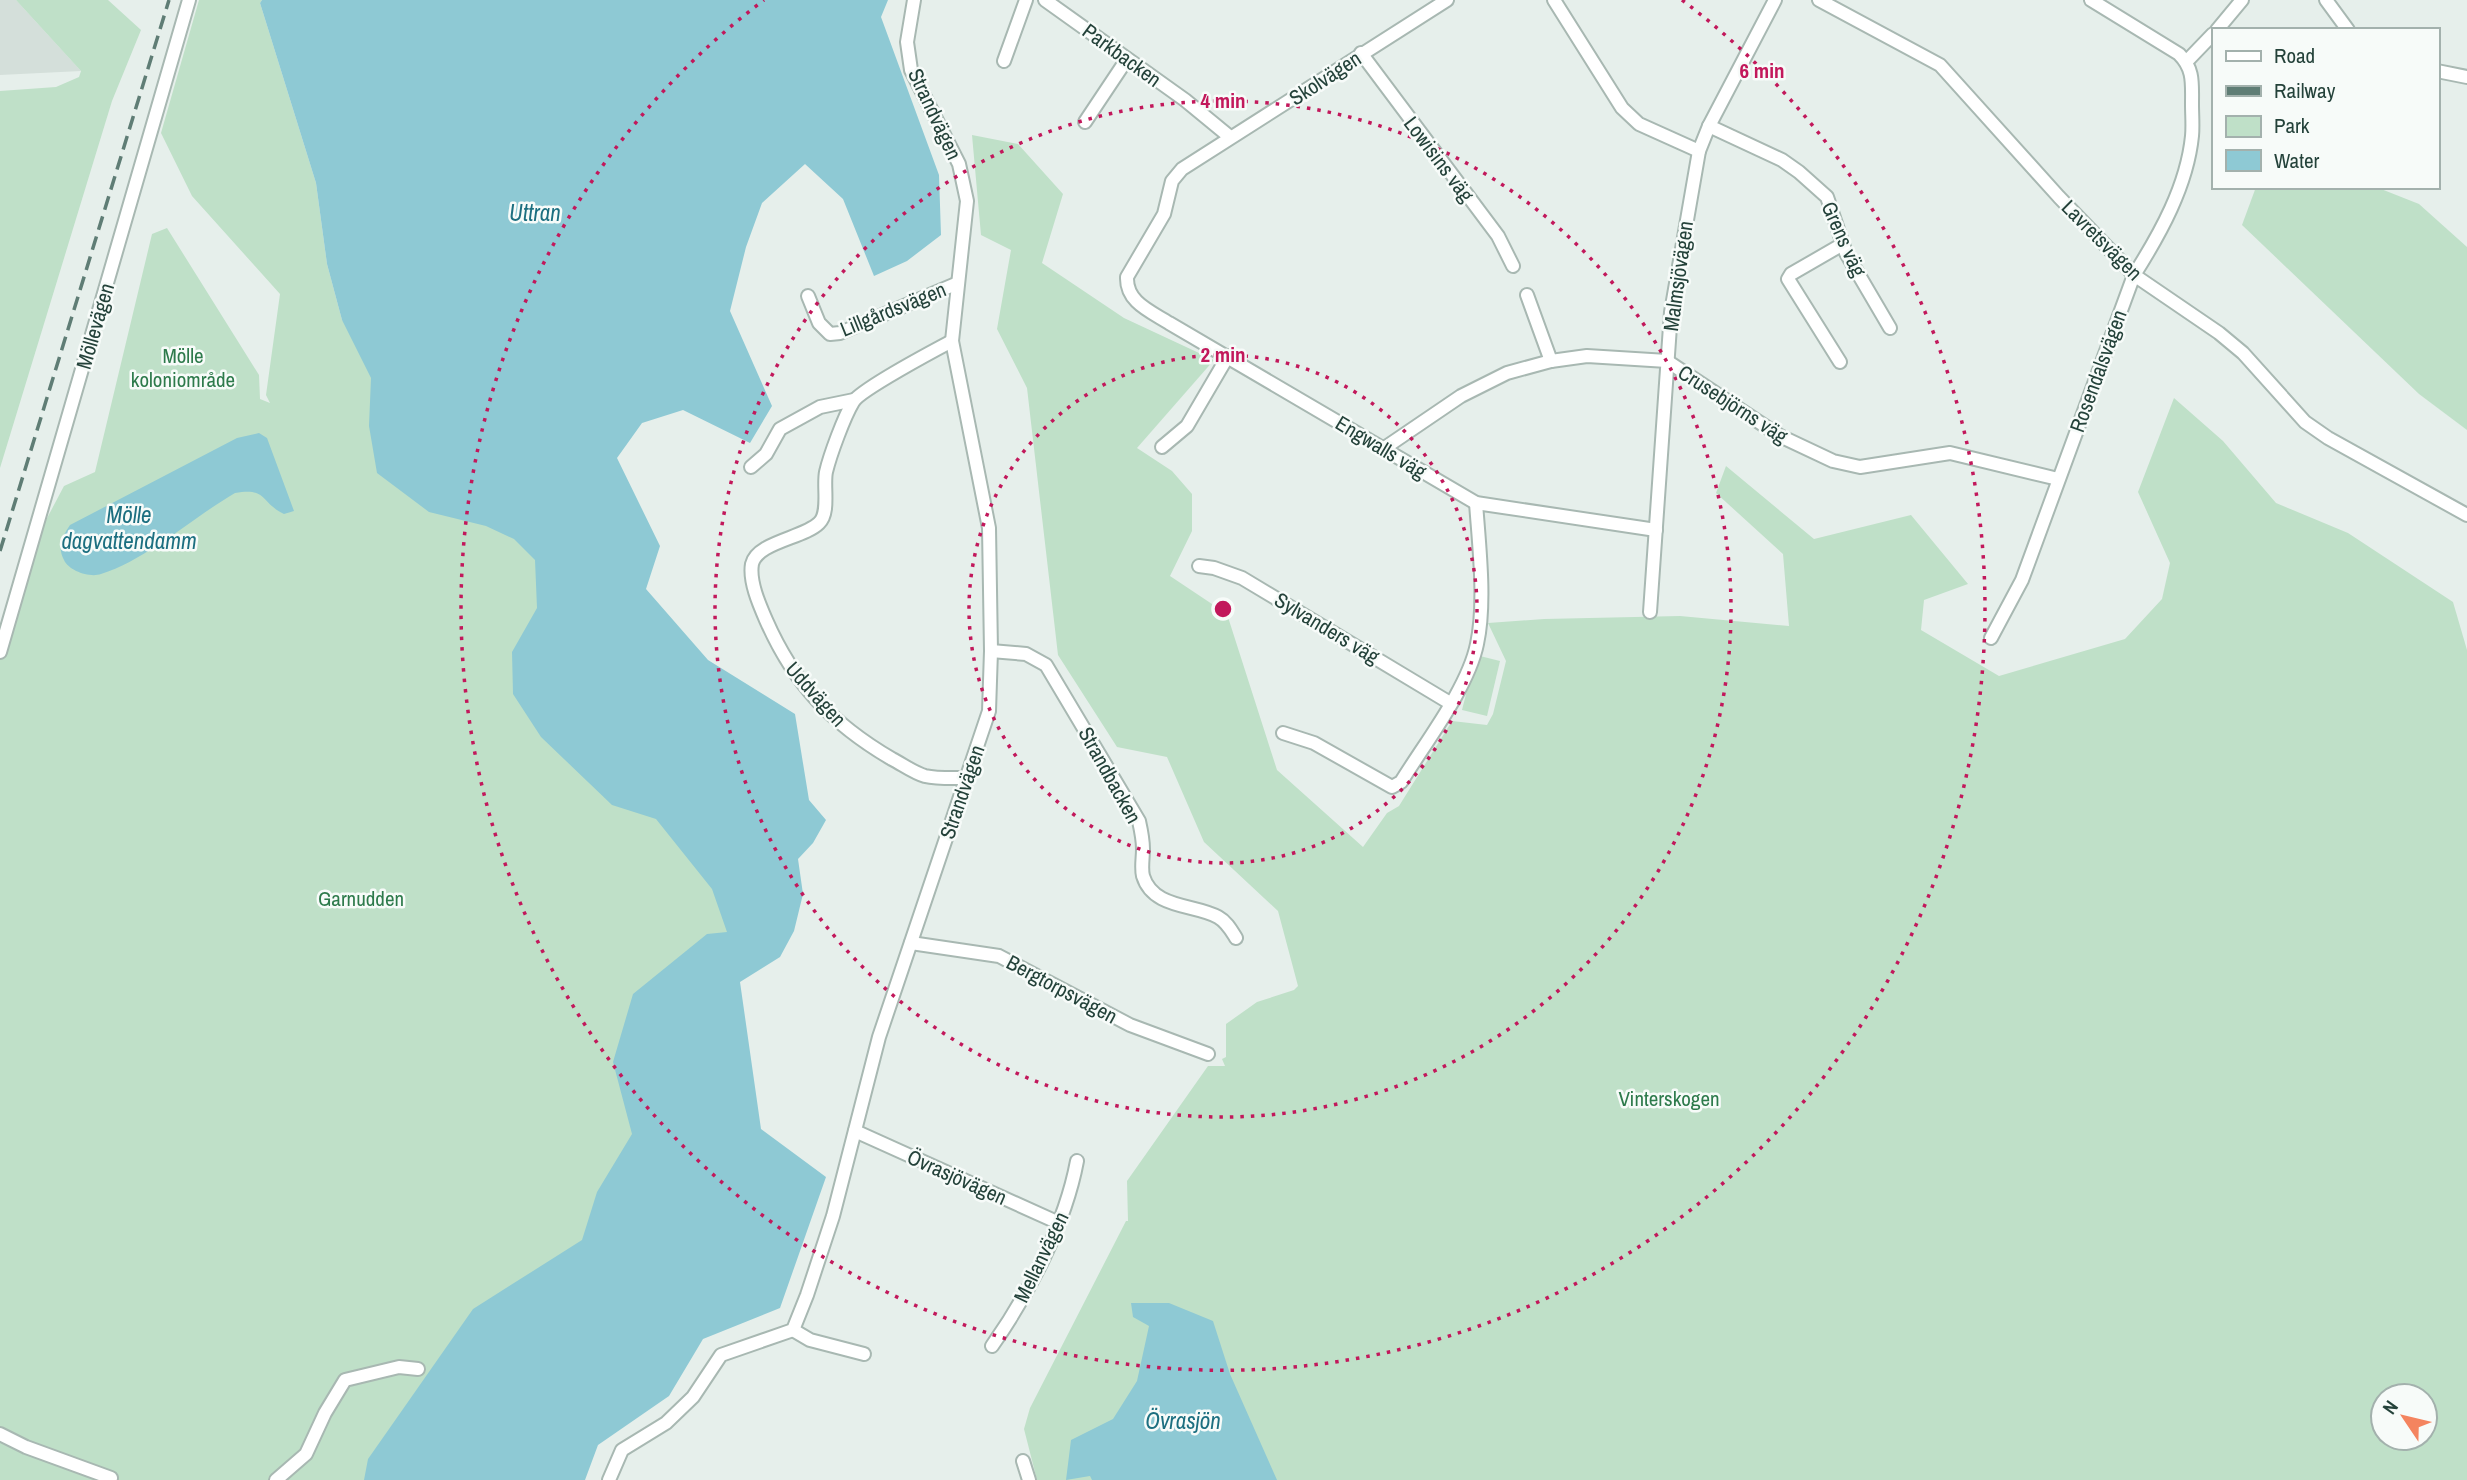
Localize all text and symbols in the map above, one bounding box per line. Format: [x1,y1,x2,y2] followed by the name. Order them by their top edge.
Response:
[1077,17,1167,93] street label: Parkbacken
[2212,28,2439,189] legend
[2274,41,2315,70] text: Road
[1283,44,1367,112] street label: Skolvägen
[1740,56,1784,85] text: 6 min
[901,64,969,164] street label: Strandvägen
[2274,76,2336,105] text: Railway
[1201,86,1245,115] text: 4 min
[1397,110,1481,208] street label: Lowisins väg
[2274,111,2310,140] text: Park
[2274,146,2320,175] text: Water
[2055,193,2149,287] street label: Lavretsvägen
[509,197,561,228] water label: Uttran
[1815,197,1874,282] street label: Grens väg
[1656,219,1700,333] street label: Malmsjövägen
[836,275,950,343] street label: Lillgårdsvägen
[69,280,121,372] street label: Möllevägen
[2062,306,2134,436] street label: Rosendalsvägen
[1201,340,1245,369] text: 2 min
[131,341,235,394] park label: Mölle koloniområde
[1673,358,1794,451] street label: Crusebjörns väg
[1330,408,1432,486] street label: Engwalls väg
[61,499,197,556] water label: Mölle dagvattendamm
[1269,585,1385,671] street label: Sylvanders väg
[1211,597,1235,621] centre of rings
[779,655,853,733] street label: Uddvägen
[1072,721,1148,829] street label: Strandbacken
[932,741,992,843] street label: Strandvägen
[318,884,404,913] park label: Garnudden
[1002,948,1122,1030] street label: Bergtorpsvägen
[1618,1084,1720,1113] park label: Vinterskogen
[903,1142,1011,1212] street label: Övrasjövägen
[1007,1207,1075,1307] street label: Mellanvägen
[2369,1382,2439,1452] north arrow
[2376,1395,2404,1419] text: N
[1145,1405,1221,1436] water label: Övrasjön

